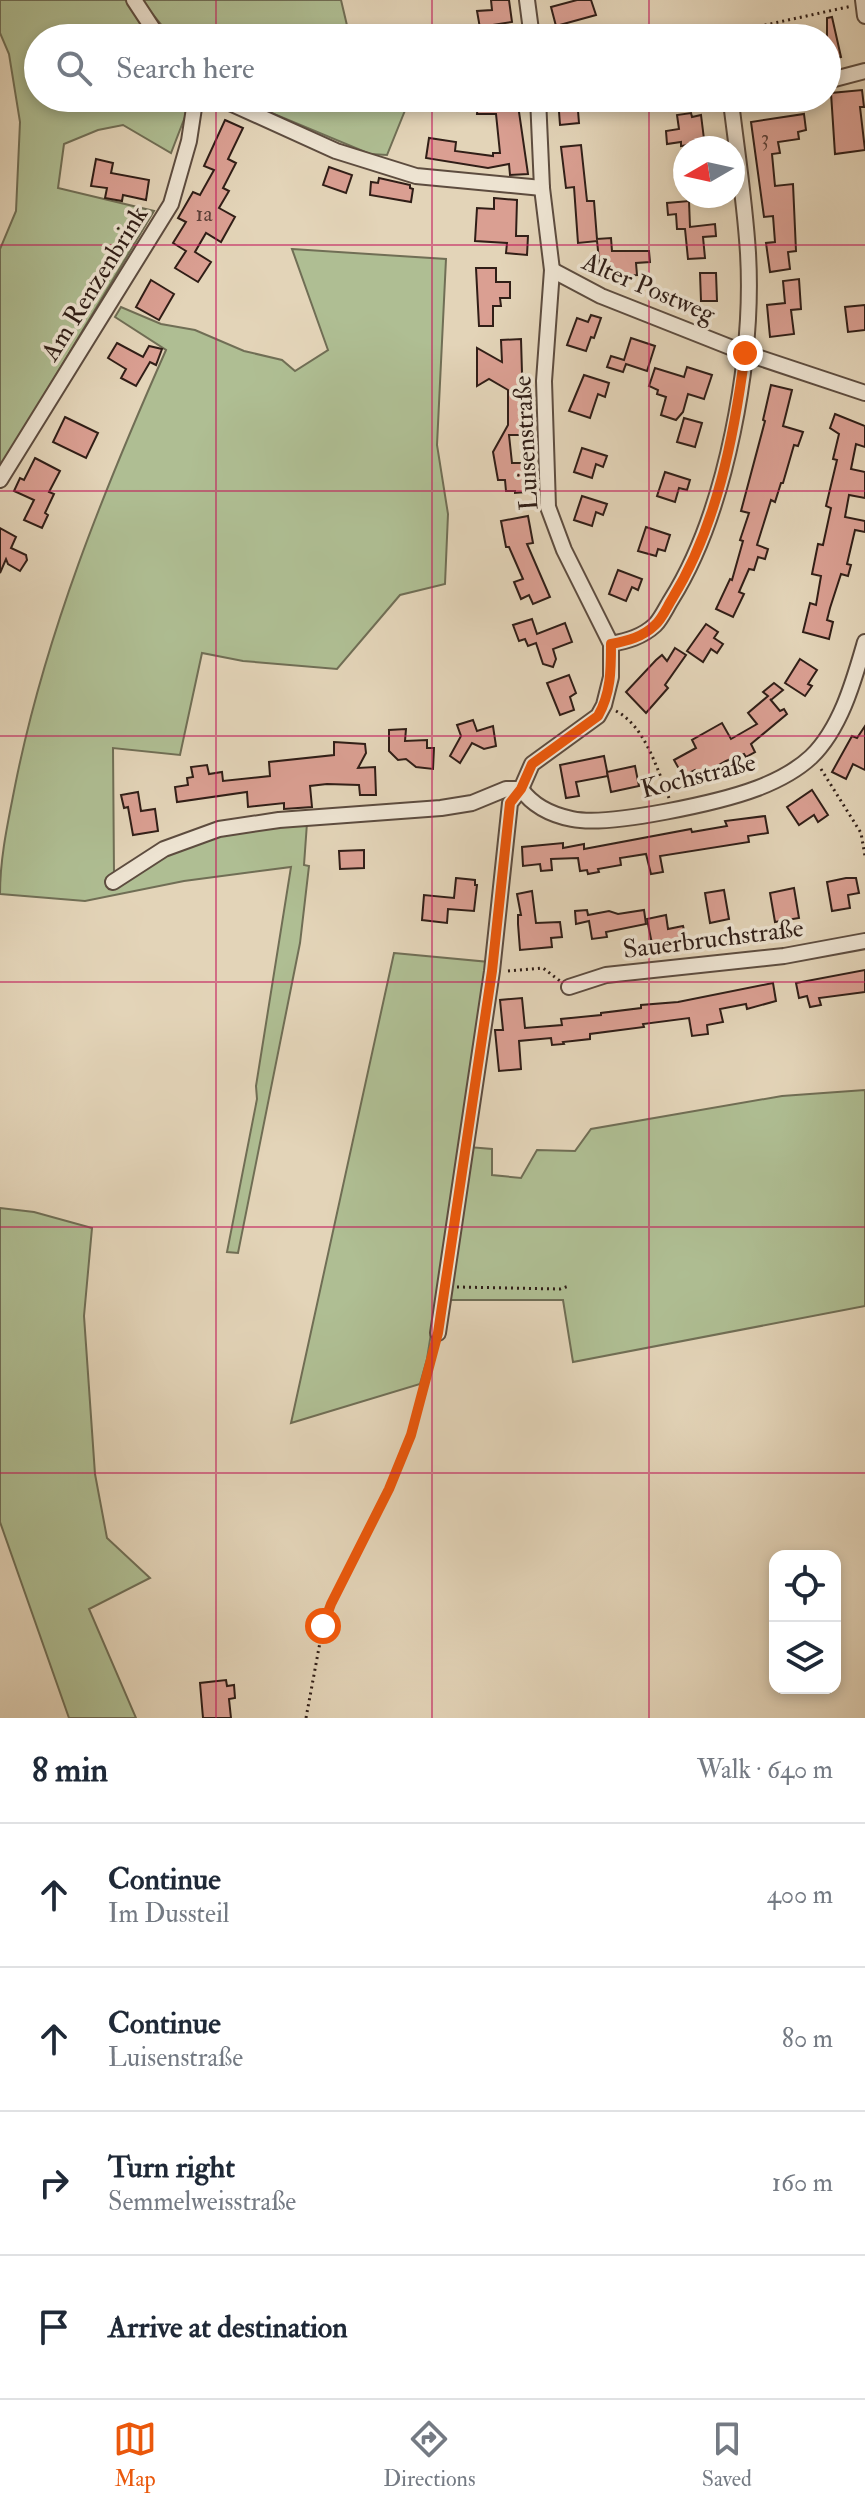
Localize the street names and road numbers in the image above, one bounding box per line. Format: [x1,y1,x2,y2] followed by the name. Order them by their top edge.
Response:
[34,200,156,368] street label: Am Renzenbrink
[576,245,721,331] street label: Alter Postweg
[506,375,546,511] street label: Luisenstraße
[638,746,759,806] street label: Kochstraße
[621,912,805,966] street label: Sauerbruchstraße

